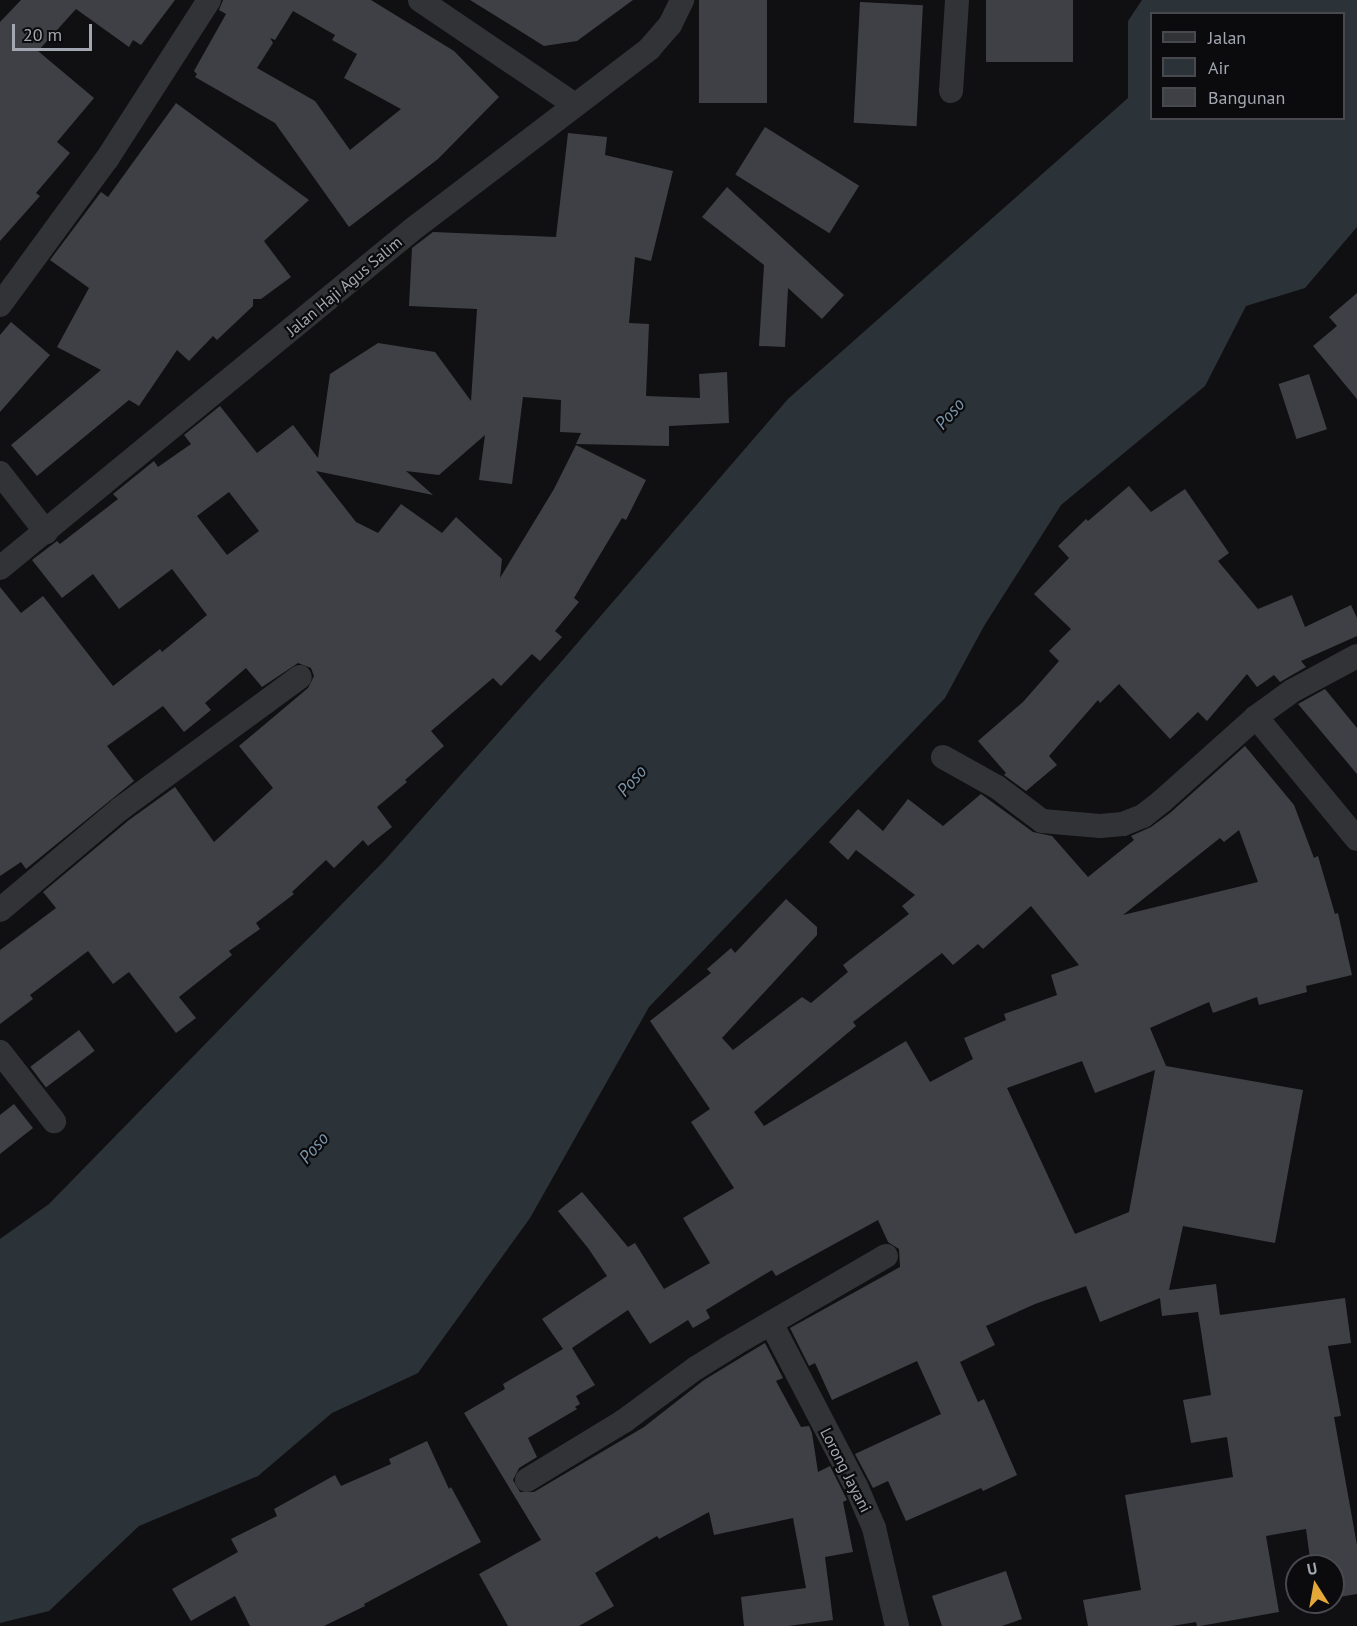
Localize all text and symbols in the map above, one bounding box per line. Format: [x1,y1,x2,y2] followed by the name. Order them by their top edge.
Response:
[15,12,94,50] scale bar
[1150,12,1345,120] legend
[23,23,62,46] text: 20 m
[1208,26,1246,49] text: Jalan
[1208,56,1229,79] text: Air
[1208,86,1285,109] text: Bangunan
[282,232,406,340] street label: Jalan Haji Agus Salim
[930,394,970,434] water label: Poso
[612,761,652,801] water label: Poso
[294,1128,334,1168] water label: Poso
[816,1424,876,1516] street label: Lorong Jayani
[1285,1554,1345,1614] north arrow
[1305,1558,1319,1579] text: U

